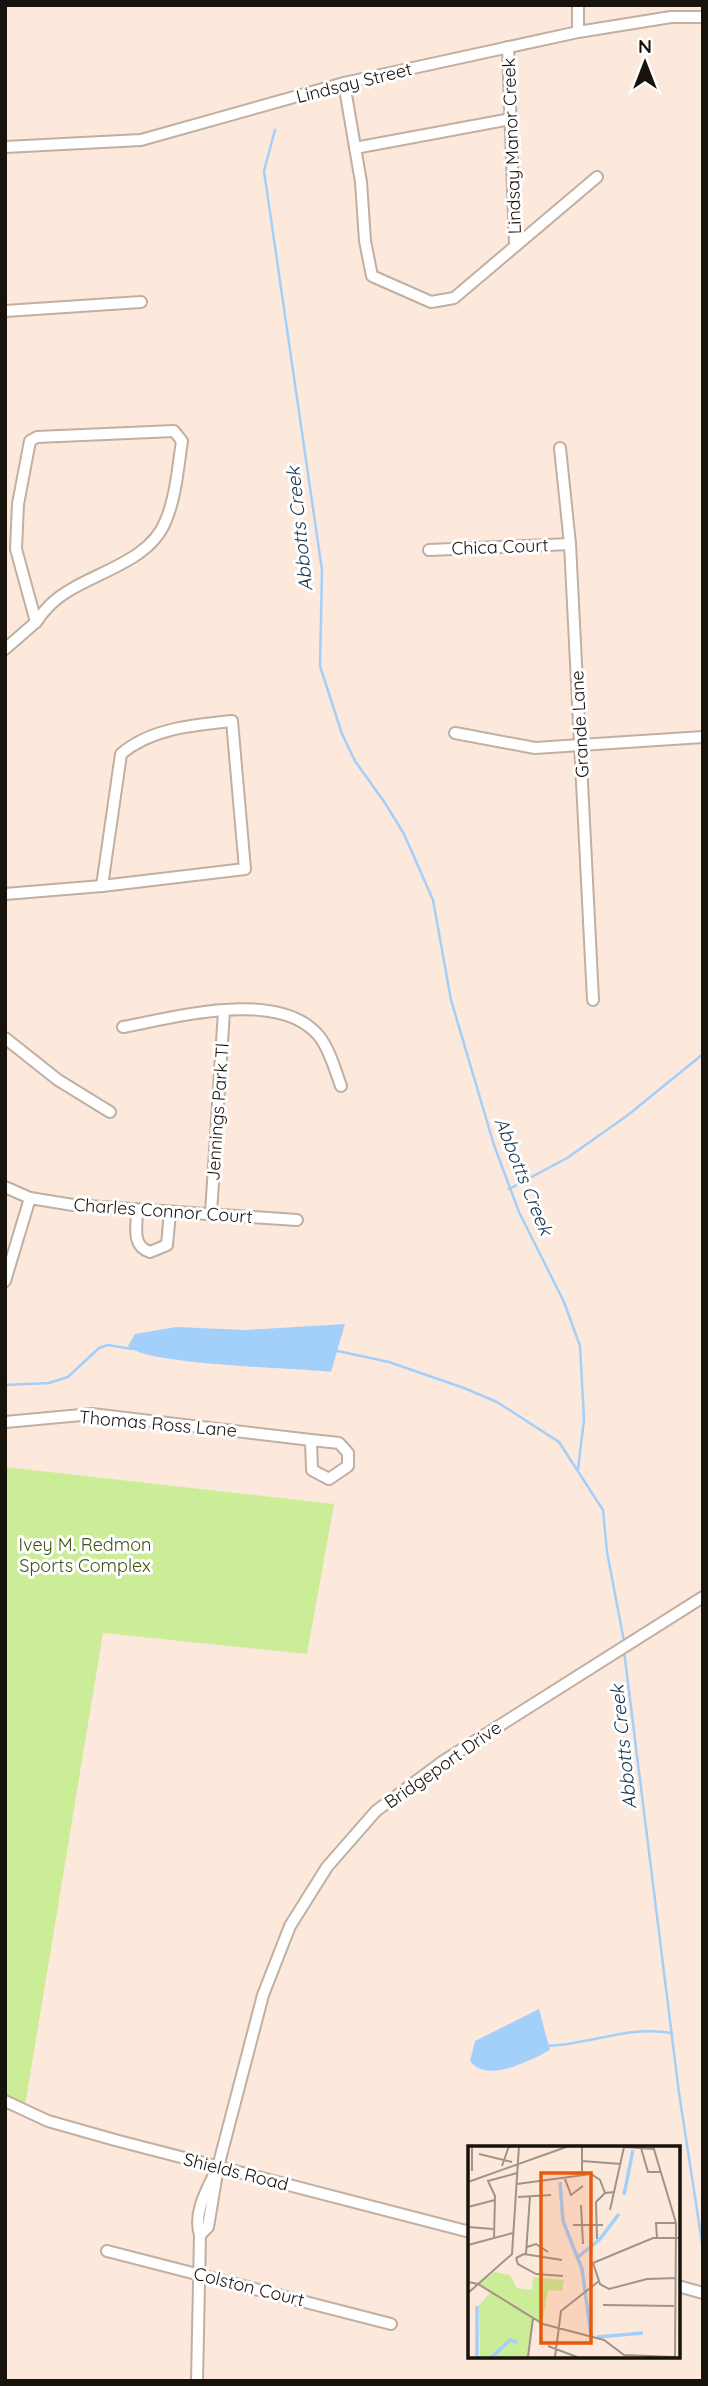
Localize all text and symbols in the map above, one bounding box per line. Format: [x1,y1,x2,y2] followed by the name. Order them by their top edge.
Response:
[610,28,680,98] north arrow
[638,34,652,58] text: N
[294,57,414,108] street label: Lindsay Street
[497,57,526,235] street label: Lindsay Manor Creek
[280,464,317,592] water label: Abbotts Creek
[451,533,549,560] street label: Chica Court
[565,670,594,778] street label: Grande Lane
[201,1042,234,1182] street label: Jennings Park Tl
[489,1114,559,1240] water label: Abbotts Creek
[73,1193,253,1228] street label: Charles Connor Court
[78,1405,238,1442] street label: Thomas Ross Lane
[19,1533,151,1577] park label: Ivey M. Redmon Sports Complex
[604,1682,641,1810] water label: Abbotts Creek
[380,1716,506,1813] street label: Bridgeport Drive
[468,2146,680,2358] inset map
[181,2147,291,2196] street label: Shields Road
[191,2262,307,2311] street label: Colston Court

